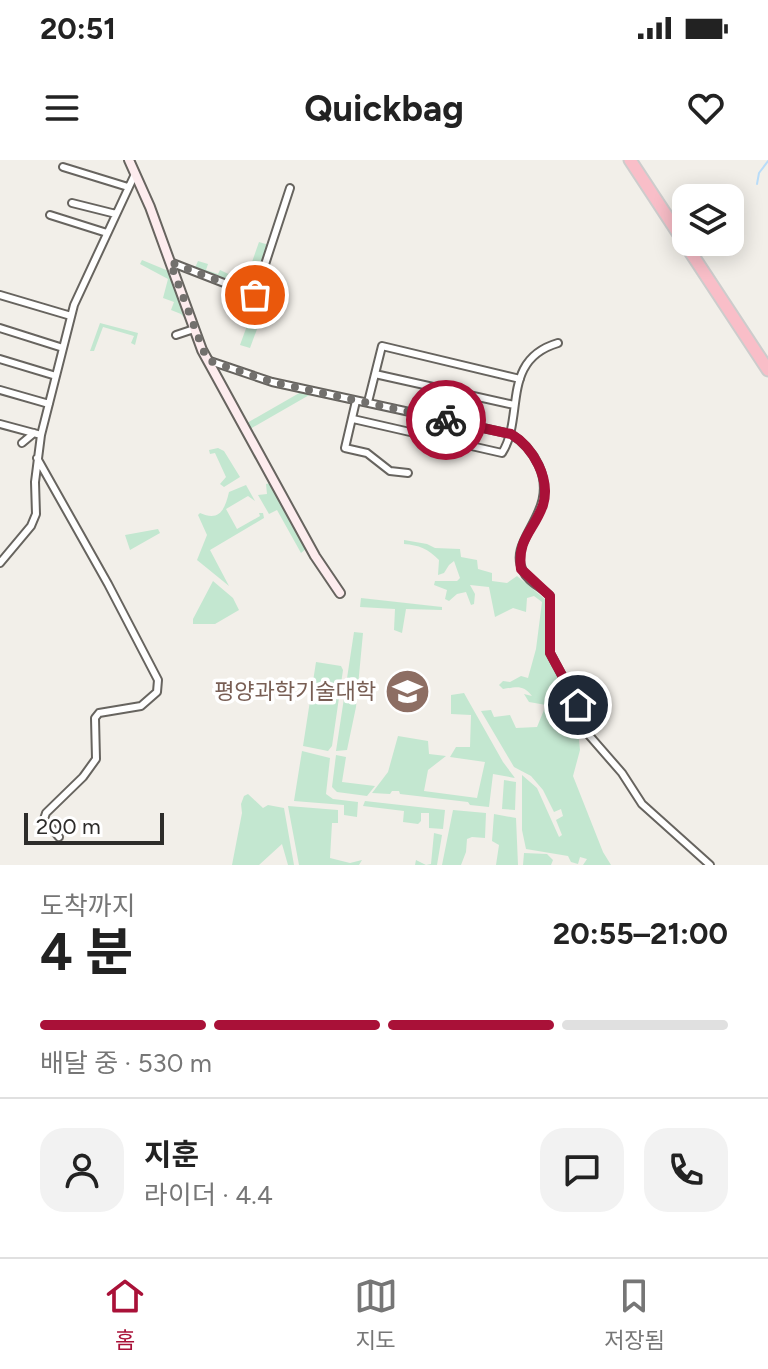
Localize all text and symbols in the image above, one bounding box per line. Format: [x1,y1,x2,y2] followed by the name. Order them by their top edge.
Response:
[40,10,116,47] text: 20:51
[40,86,84,130] icon: menu
[684,86,728,130] icon: heart
[304,87,464,130] text: Quickbag
[672,184,744,256] map controls
[672,184,744,256] button: layers
[221,261,289,329] pin
[233,273,277,317] icon: bag
[406,380,486,460] courier
[424,398,468,442] icon: bike
[383,667,431,715] school or university icon: 평양과학기술대학
[544,671,612,739] pin
[214,678,376,705] place label: 평양과학기술대학
[556,683,600,727] icon: home
[24,809,164,845] scale bar
[36,813,101,840] text: 200 m
[40,890,136,922] text: 도착까지
[553,915,728,952] text: 20:55–21:00
[40,921,133,983] text: 4 분
[40,1047,212,1079] text: 배달 중 · 530 m
[40,1128,124,1212] button: person
[540,1128,624,1212] button: chat
[644,1128,728,1212] button: phone
[144,1136,199,1173] text: 지훈
[144,1179,273,1211] text: 라이더 · 4.4
[103,1274,147,1354] tab: 홈
[354,1274,398,1354] tab: 지도
[604,1274,665,1354] tab: 저장됨

